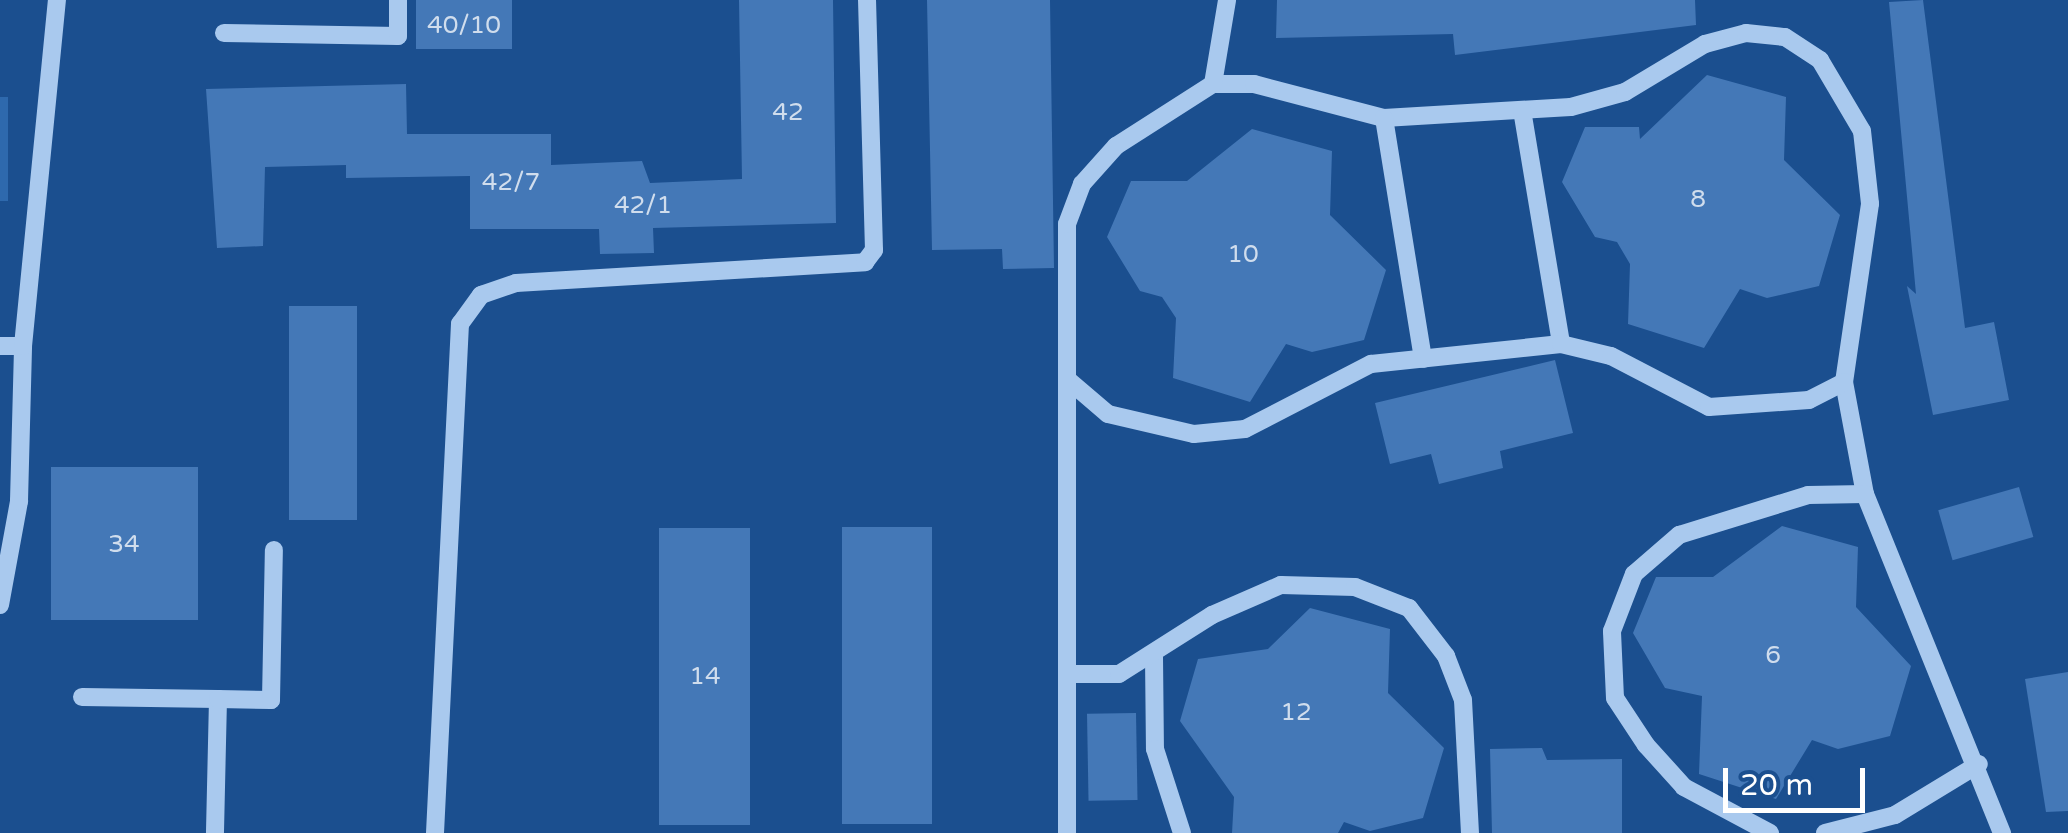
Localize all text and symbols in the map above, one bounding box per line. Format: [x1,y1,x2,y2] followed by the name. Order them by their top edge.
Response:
[427,10,501,40] house number: 40/10
[772,97,804,127] house number: 42
[482,167,540,197] house number: 42/7
[1690,184,1706,214] house number: 8
[614,190,672,220] house number: 42/1
[1227,239,1259,269] house number: 10
[108,529,140,559] house number: 34
[1765,640,1781,670] house number: 6
[689,661,721,691] house number: 14
[1280,697,1312,727] house number: 12
[1728,748,1870,810] scale bar
[1740,767,1813,804] text: 20 m

